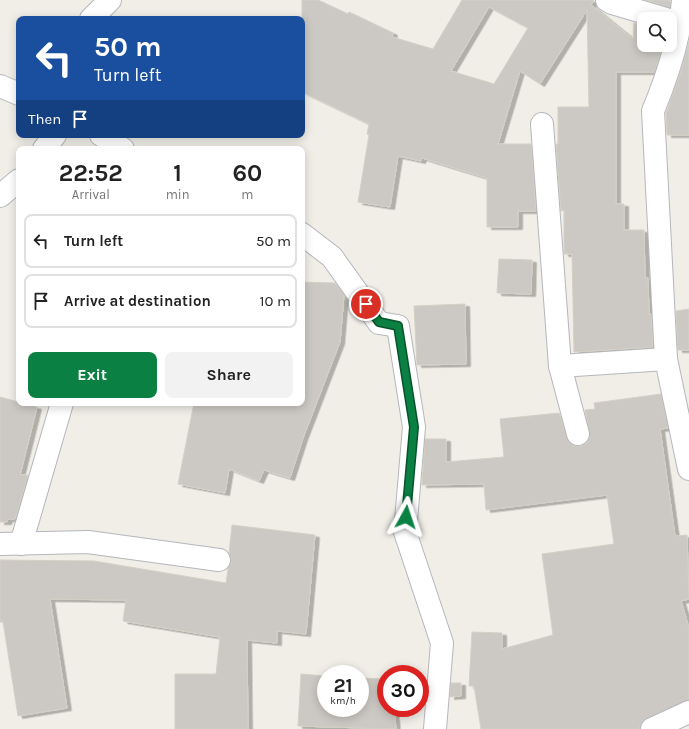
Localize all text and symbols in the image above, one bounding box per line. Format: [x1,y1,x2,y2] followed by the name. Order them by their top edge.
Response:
[637,12,677,52] map controls
[637,12,677,52] button: search
[94,30,162,63] text: 50 m
[28,32,80,84] icon: left
[94,64,162,86] text: Turn left
[69,108,91,130] icon: arrive
[28,110,61,128] text: Then
[59,159,123,187] text: 22:52
[173,159,182,187] text: 1
[232,159,262,187] text: 60
[72,187,110,202] text: Arrival
[166,187,190,202] text: min
[241,187,253,202] text: m
[30,230,52,252] icon: left
[64,232,123,250] text: Turn left
[256,232,291,250] text: 50 m
[349,287,383,321] pin
[30,290,52,312] icon: arrive
[64,292,211,310] text: Arrive at destination
[260,292,291,310] text: 10 m
[355,293,377,315] icon: arrive
[28,352,157,398] button: Exit
[165,352,293,398] button: Share
[385,496,427,538] position arrow
[377,665,429,717] speed limit sign: 30
[333,674,353,697] text: 21
[330,695,356,707] text: km/h

